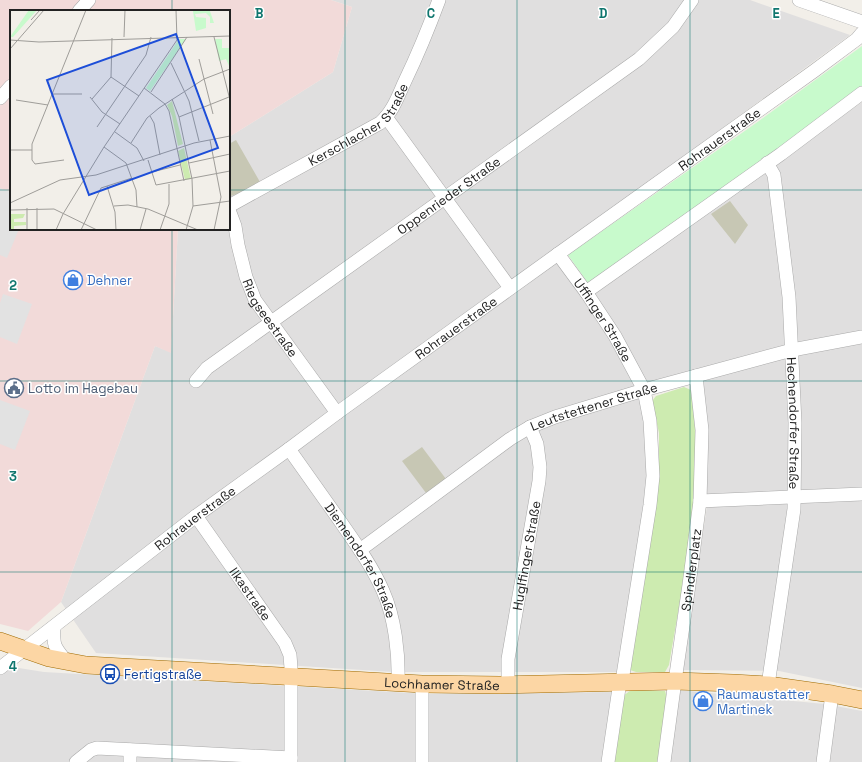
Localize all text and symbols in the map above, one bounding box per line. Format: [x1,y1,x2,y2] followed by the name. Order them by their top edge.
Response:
[255,5,264,22] text: B
[427,5,435,22] text: C
[599,5,608,22] text: D
[772,5,780,22] text: E
[10,10,230,230] inset map
[305,81,412,170] street label: Kerschlacher Straße
[675,104,764,174] street label: Rohrauerstraße
[394,153,504,238] street label: Oppenrieder Straße
[62,269,84,291] shop icon: Dehner
[87,272,132,289] place label: Dehner
[570,275,635,365] street label: Uffinger Straße
[239,276,302,361] street label: Riegseestraße
[9,277,17,294] text: 2
[412,293,501,363] street label: Rohrauerstraße
[783,357,803,489] street label: Hechendorfer Straße
[3,377,25,399] public building icon: Lotto im Hagebau
[528,379,659,435] street label: Leutstettener Straße
[28,380,138,397] place label: Lotto im Hagebau
[9,468,17,485] text: 3
[151,482,239,554] street label: Rohrauerstraße
[321,499,400,620] street label: Diemendorfer Straße
[509,500,544,612] street label: Huglfinger Straße
[677,527,705,612] street label: Spindlerplatz
[226,564,275,624] street label: Ilkastraße
[9,658,17,675] text: 4
[99,663,121,685] bus stop icon: Fertigstraße
[124,666,202,683] place label: Fertigstraße
[384,674,500,694] street label: Lochhamer Straße
[717,686,810,718] place label: Raumaustatter Martinek
[692,690,714,712] shop icon: Raumaustatter Martinek

